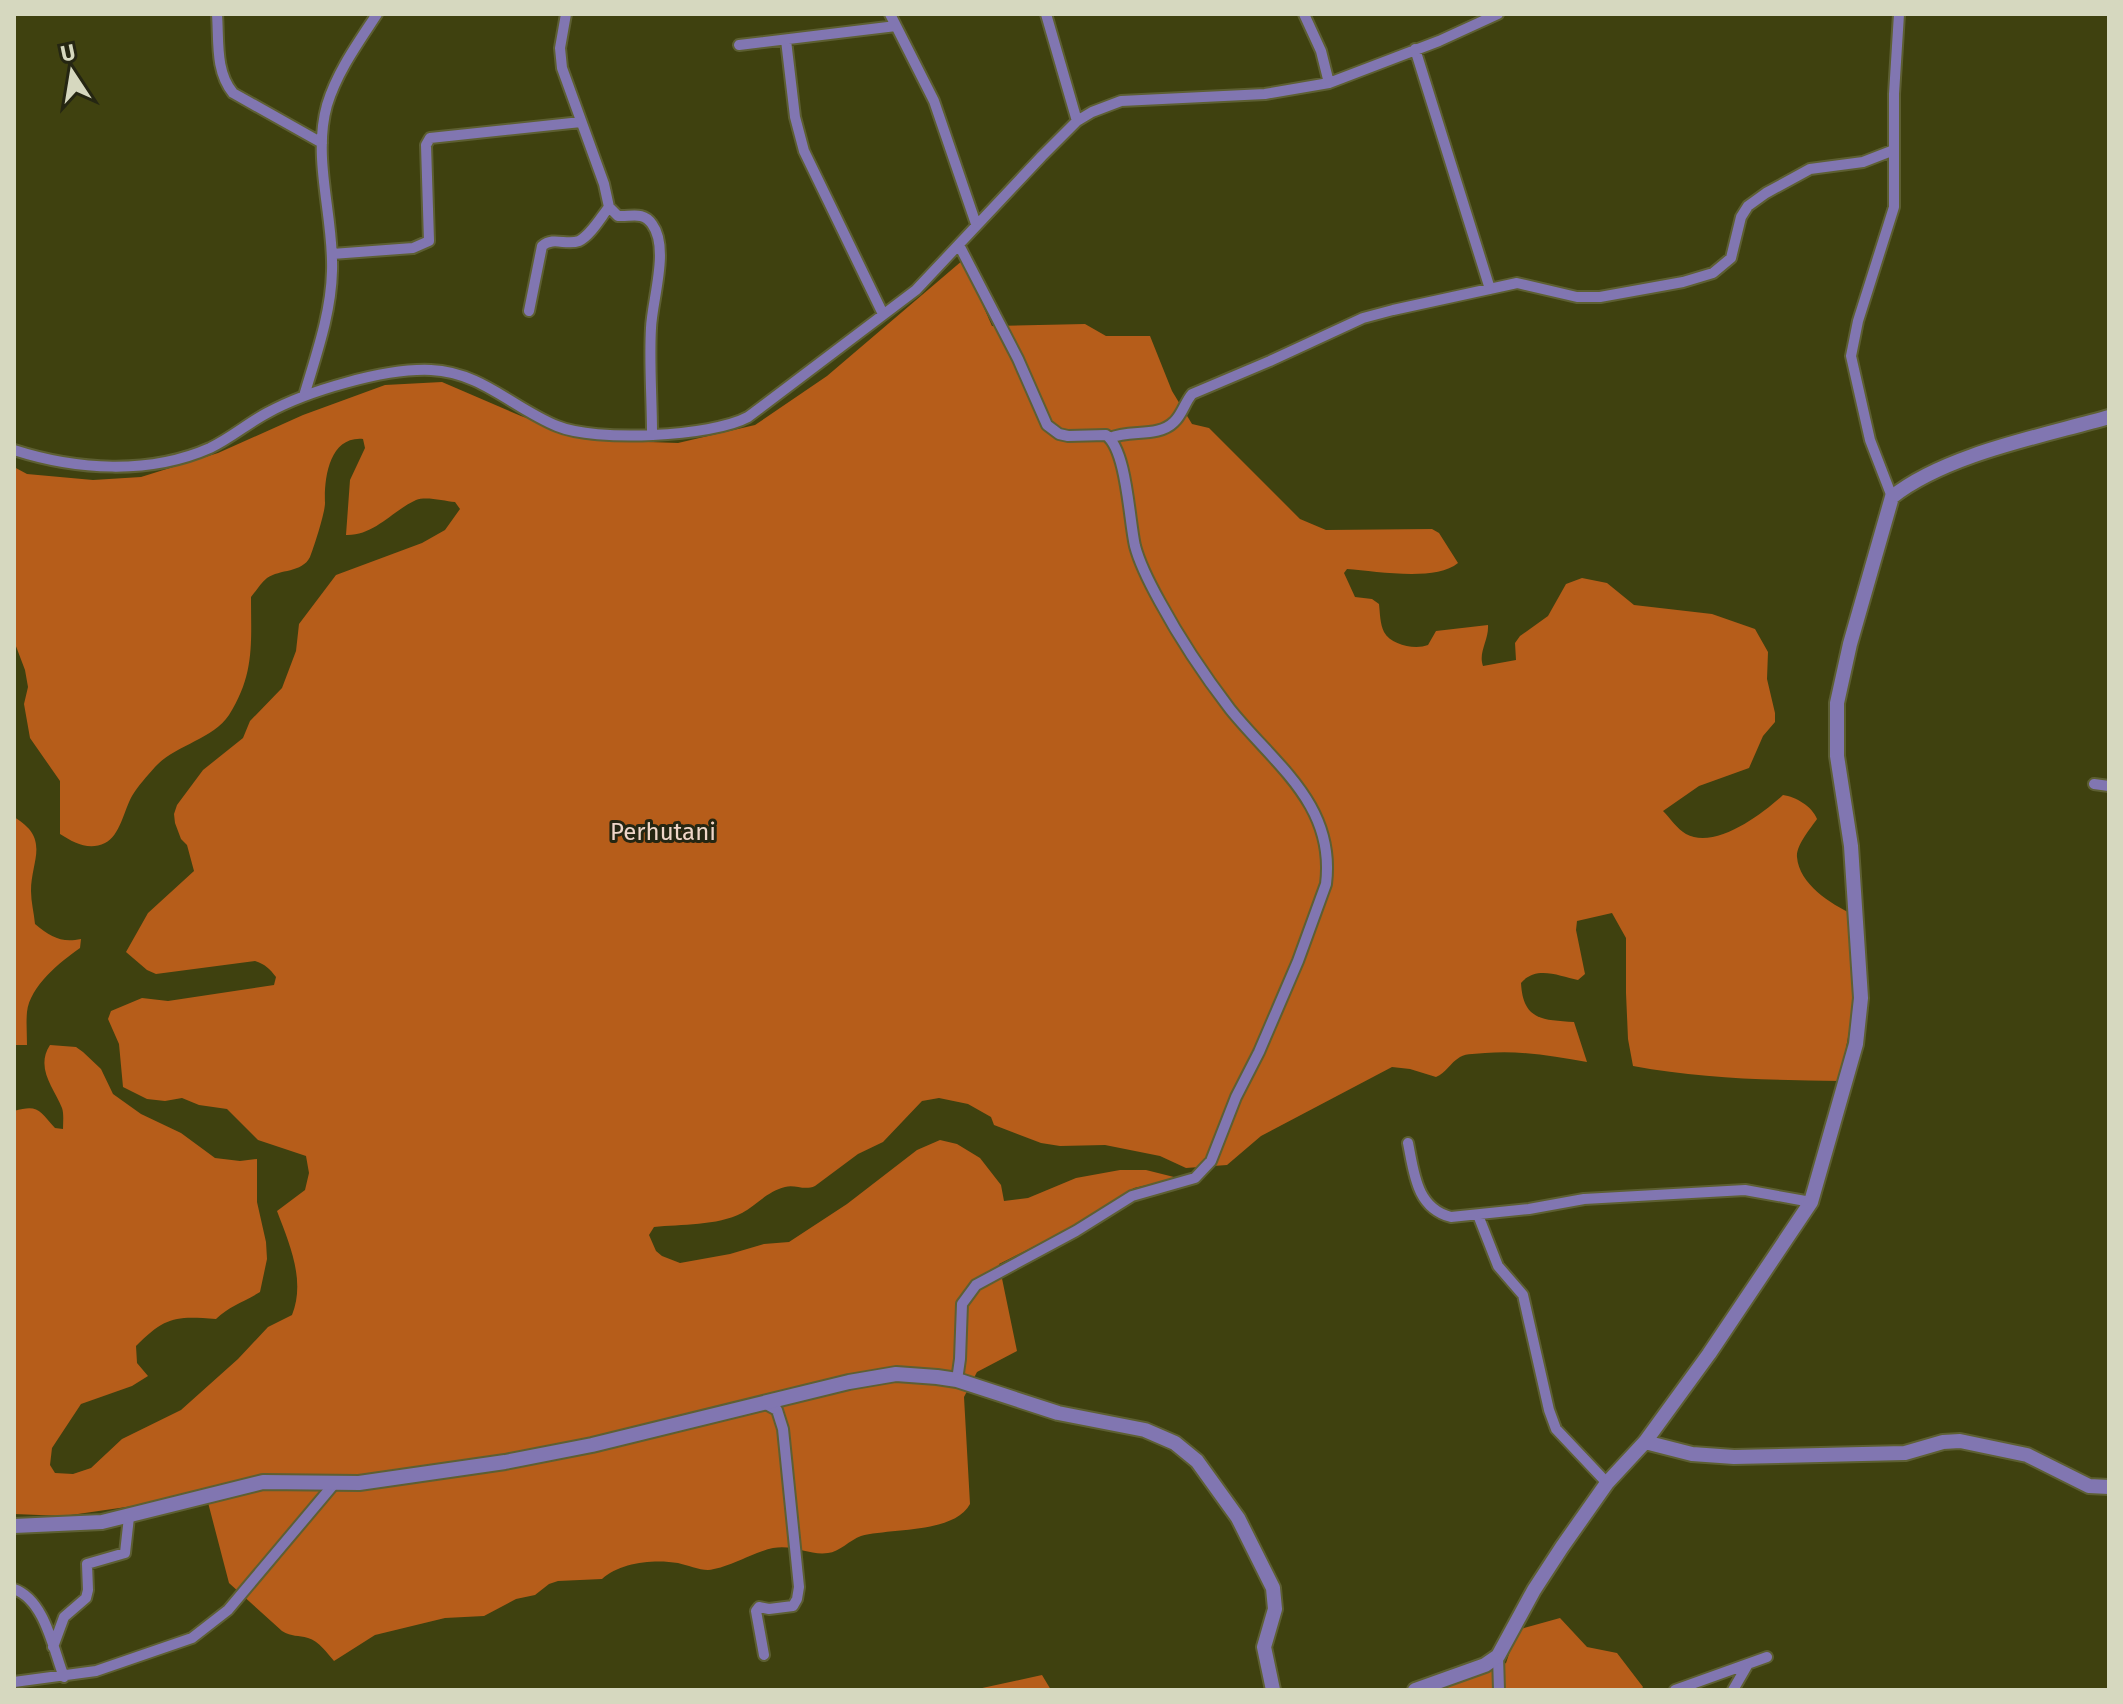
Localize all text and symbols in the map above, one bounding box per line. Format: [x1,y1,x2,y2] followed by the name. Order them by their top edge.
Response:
[32,32,112,112] north arrow
[58,38,78,68] text: U
[610,818,716,846] park label: Perhutani

